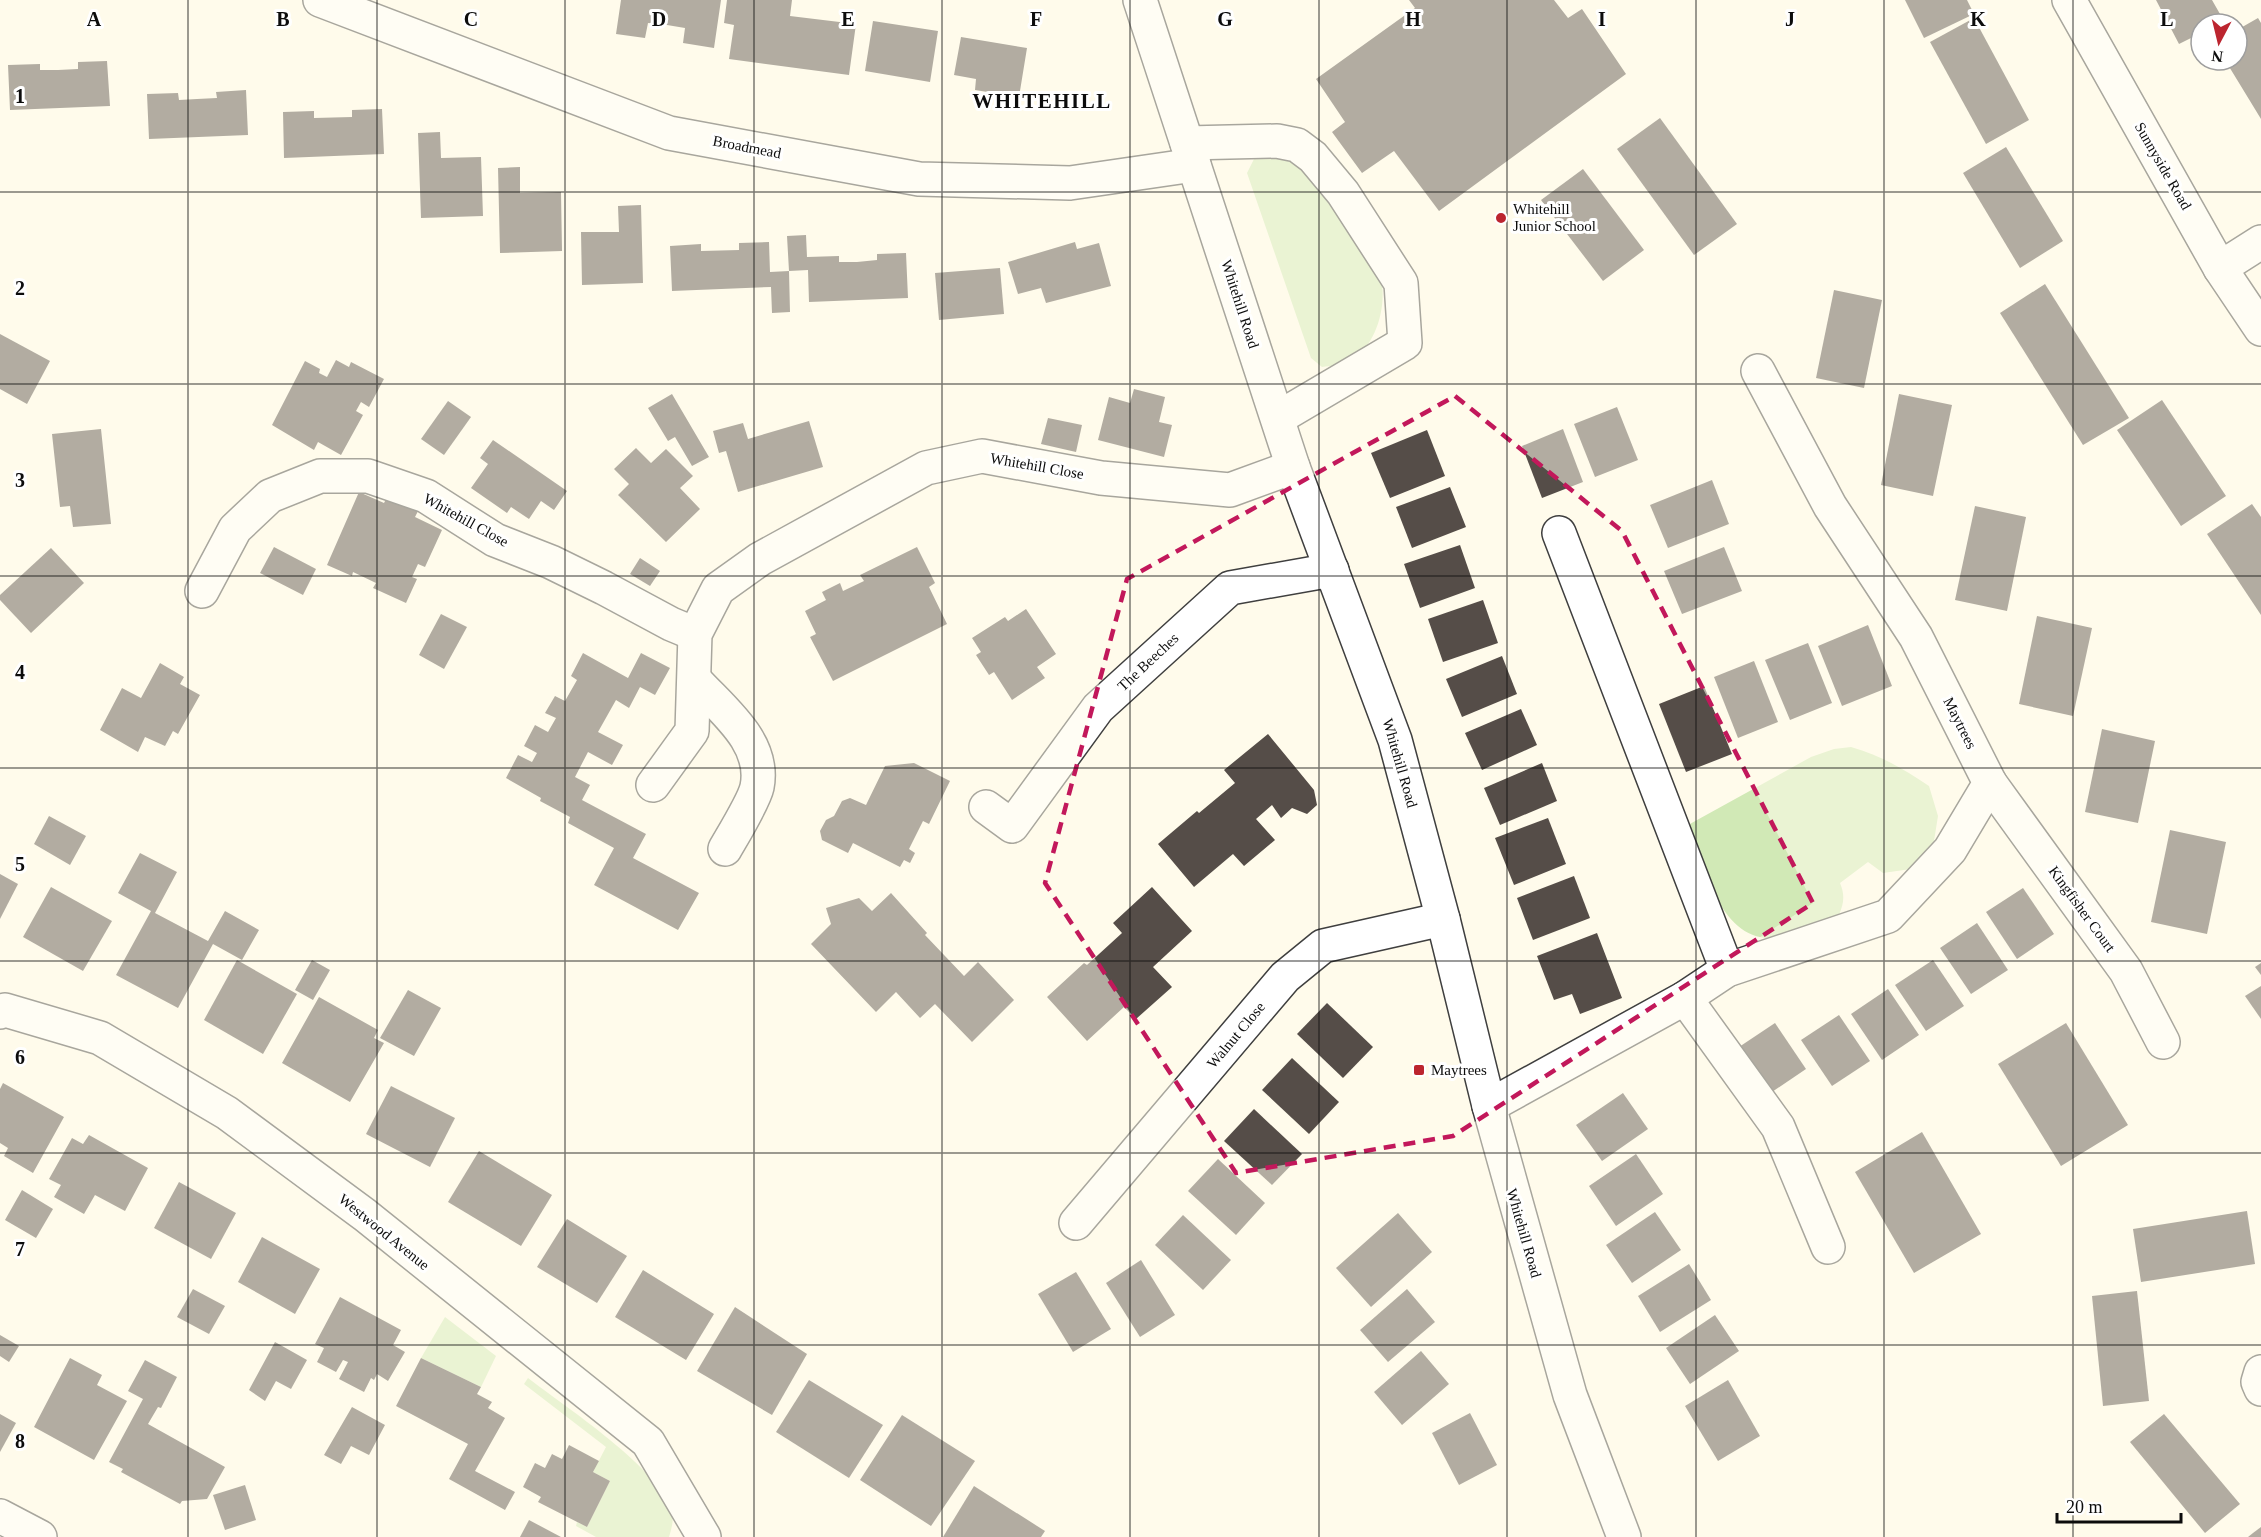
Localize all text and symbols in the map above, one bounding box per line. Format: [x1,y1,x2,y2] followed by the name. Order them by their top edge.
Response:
[87,8,102,30] text: A
[276,8,290,30] text: B
[464,8,478,30] text: C
[652,8,666,30] text: D
[841,8,855,30] text: E
[1030,8,1042,30] text: F
[1217,8,1233,30] text: G
[1405,8,1421,30] text: H
[1598,8,1606,30] text: I
[1785,8,1795,30] text: J
[1970,8,1986,30] text: K
[2160,8,2174,30] text: L
[2189,12,2249,72] north arrow
[2210,47,2224,66] text: N
[15,85,25,107] text: 1
[972,89,1112,113] district label: WHITEHILL
[2132,120,2195,213] street label: Sunnyside Road
[712,133,783,162] street label: Broadmead
[1513,201,1596,234] place label: Whitehill Junior School
[1494,211,1508,225] marker: Whitehill Junior School
[1218,258,1262,351] street label: Whitehill Road
[15,277,25,299] text: 2
[989,450,1085,482] street label: Whitehill Close
[15,469,25,491] text: 3
[421,490,512,550] street label: Whitehill Close
[1114,630,1182,694] street label: The Beeches
[15,661,25,683] text: 4
[1940,695,1980,752] street label: Maytrees
[1380,717,1421,810] street label: Whitehill Road
[15,853,25,875] text: 5
[2046,863,2119,956] street label: Kingfisher Court
[1204,999,1268,1071] street label: Walnut Close
[15,1046,25,1068] text: 6
[1431,1062,1487,1078] place label: Maytrees
[1412,1063,1426,1077] marker: Maytrees
[1504,1187,1545,1280] street label: Whitehill Road
[336,1191,433,1273] street label: Westwood Avenue
[15,1238,25,1260] text: 7
[15,1430,25,1452] text: 8
[2057,1486,2182,1524] scale bar
[2066,1497,2103,1517] text: 20 m

